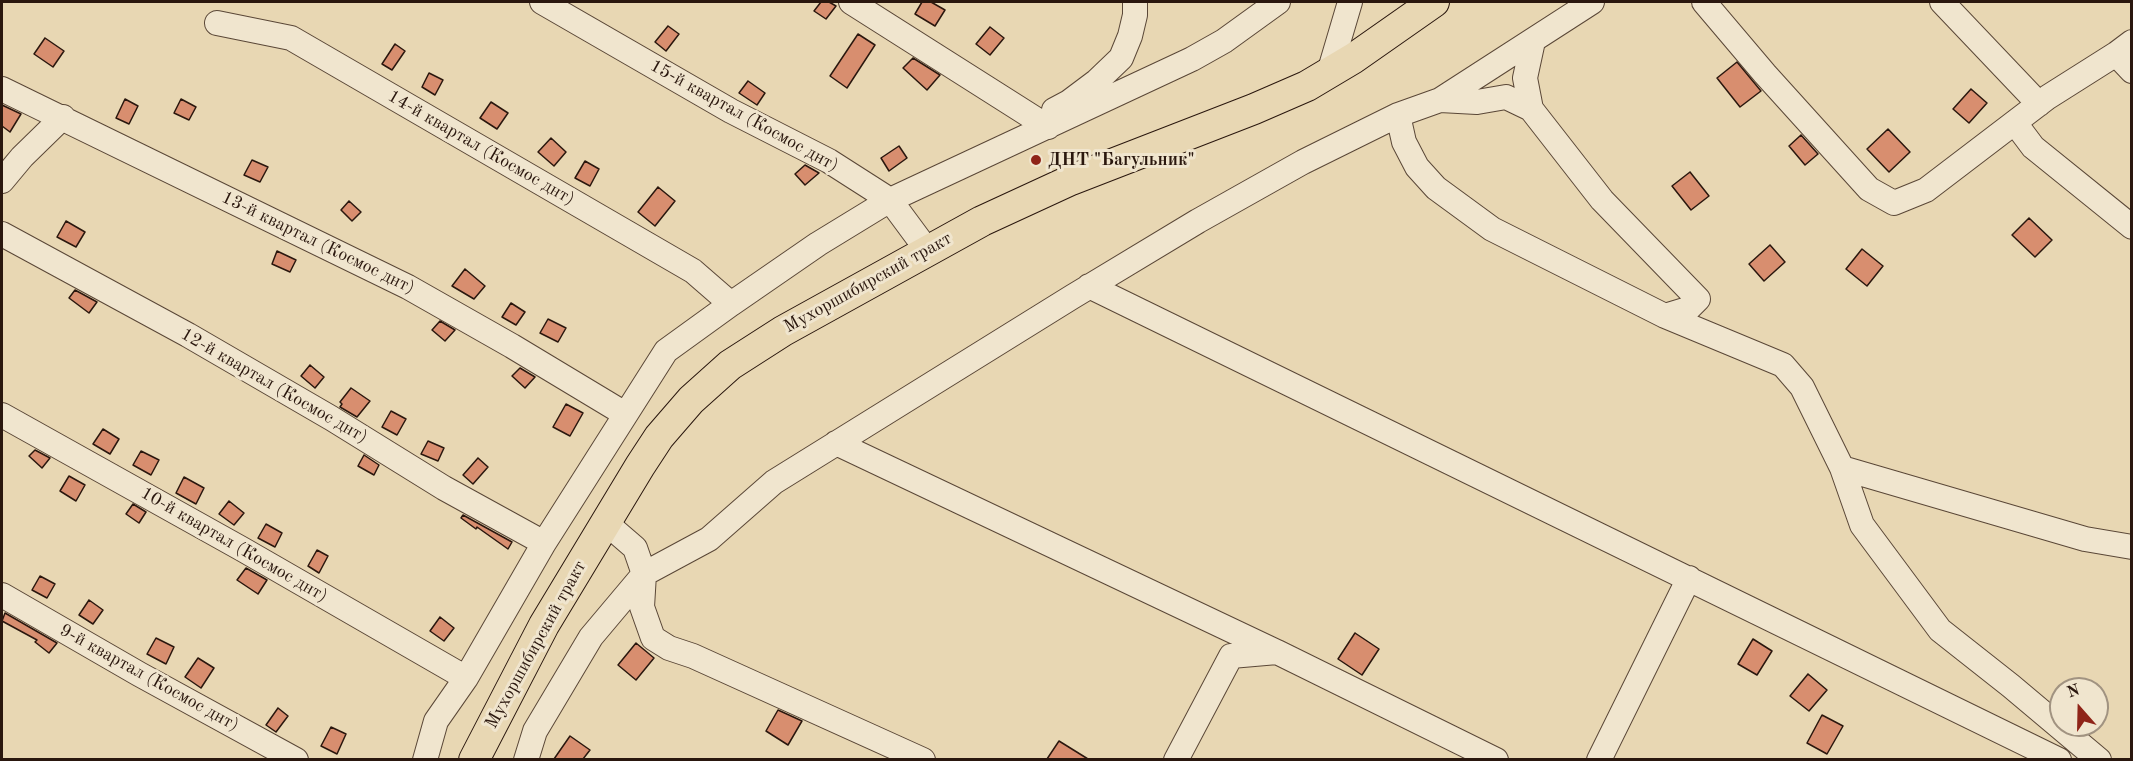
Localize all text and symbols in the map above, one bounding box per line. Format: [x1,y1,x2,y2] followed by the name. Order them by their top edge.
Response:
[646,55,842,177] street label: 15-й квартал (Космос днт)
[384,86,578,210] street label: 14-й квартал (Космос днт)
[1048,149,1195,171] place label: ДНТ "Багульник"
[1029,153,1043,167] marker: ДНТ "Багульник"
[218,187,418,299] street label: 13-й квартал (Космос днт)
[780,228,956,338] street label: Мухоршибирский тракт
[177,324,371,448] street label: 12-й квартал (Космос днт)
[137,483,331,607] street label: 10-й квартал (Космос днт)
[481,557,591,733] street label: Мухоршибирский тракт
[56,620,242,736] street label: 9-й квартал (Космос днт)
[2049,677,2109,737] north arrow
[2065,682,2082,702] text: N

